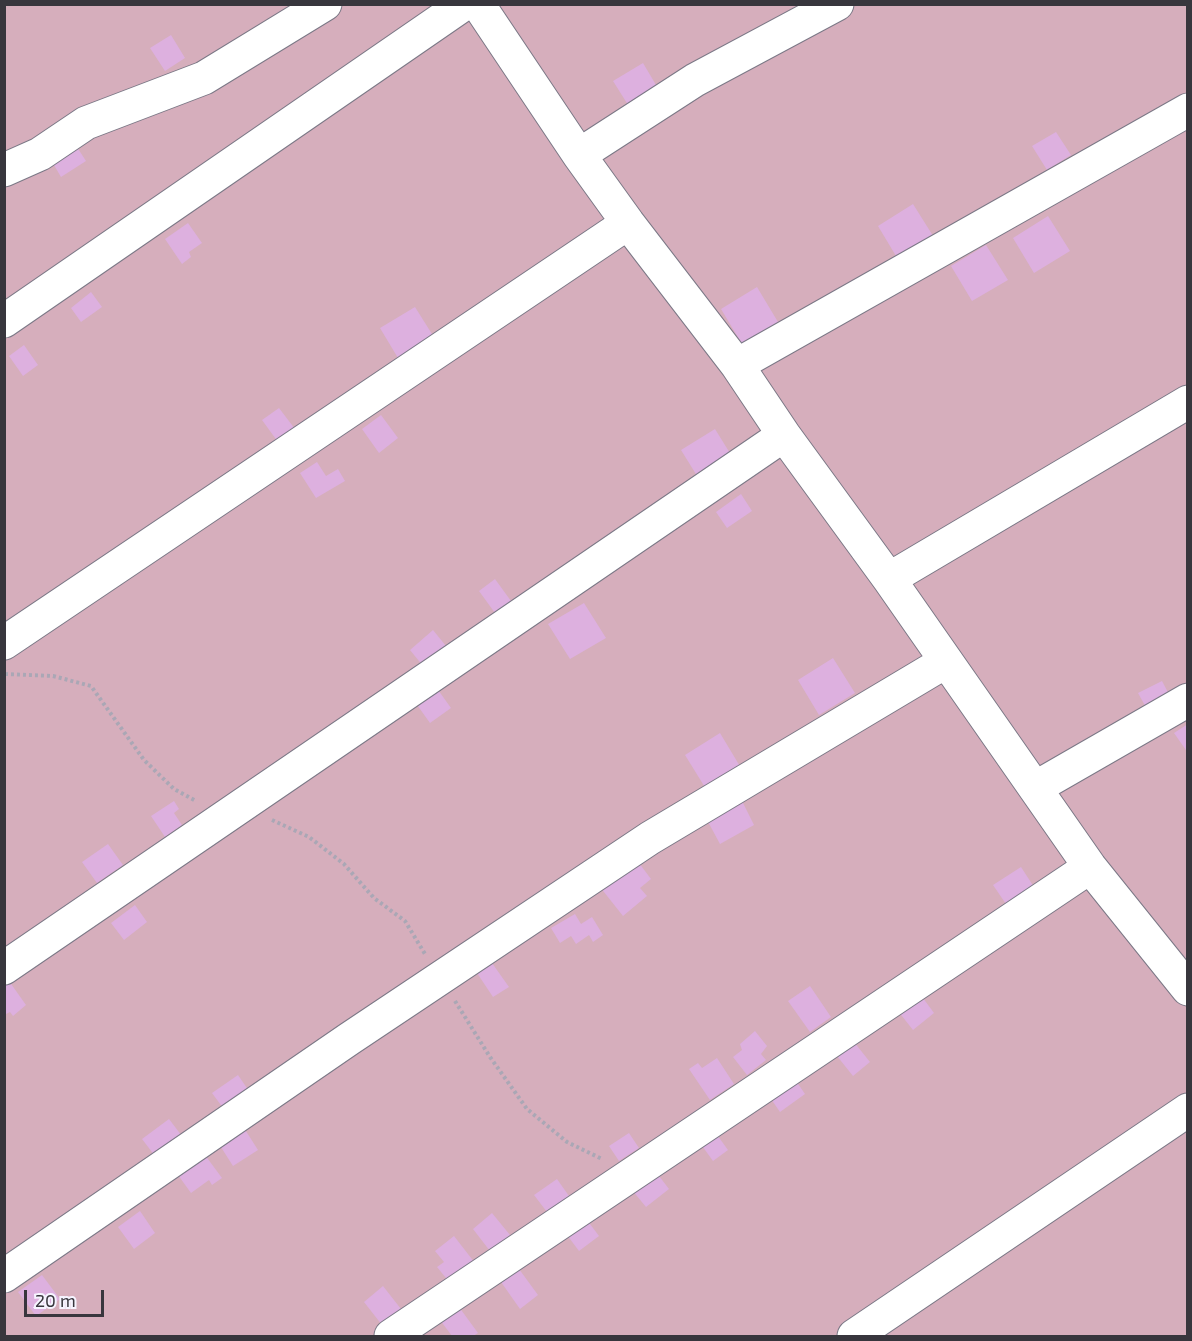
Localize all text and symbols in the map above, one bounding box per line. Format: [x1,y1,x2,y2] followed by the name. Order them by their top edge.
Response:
[27,1278,106,1316] scale bar
[35,1289,76,1311] text: 20 m

